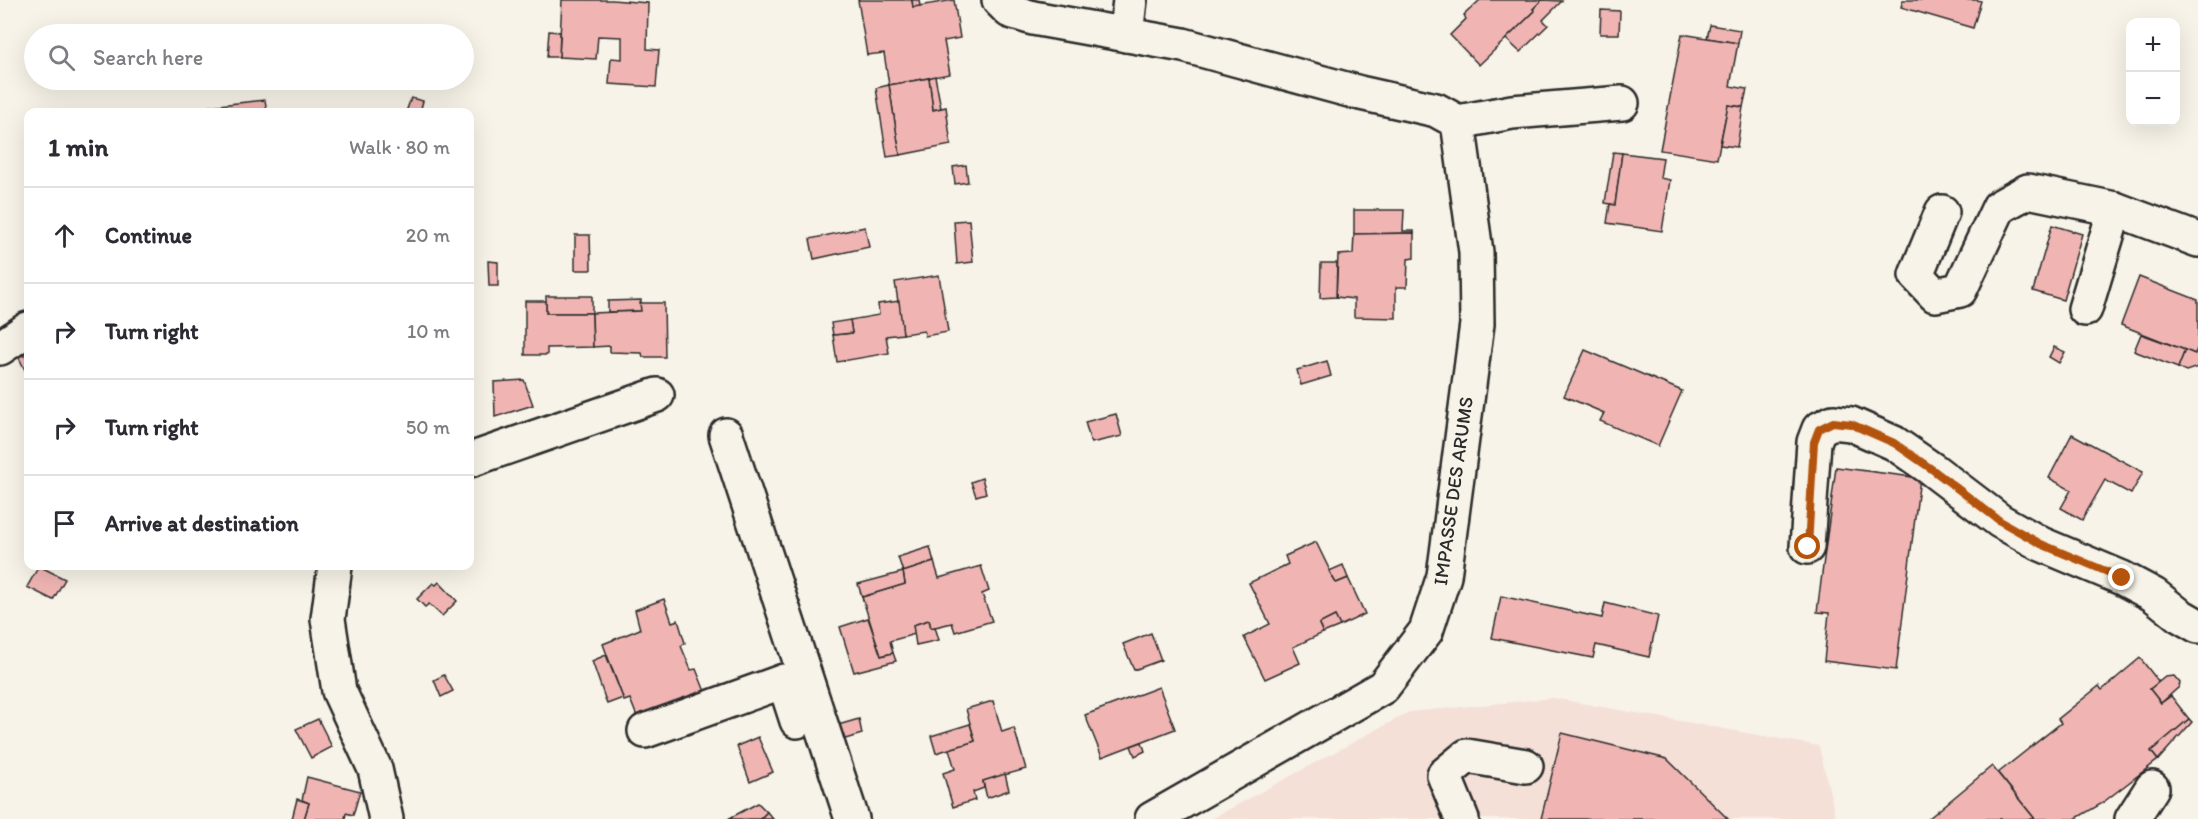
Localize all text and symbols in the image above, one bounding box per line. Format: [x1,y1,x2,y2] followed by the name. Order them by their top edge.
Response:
[2126,18,2180,126] map controls
[2126,18,2180,72] button: +
[24,24,474,90] search box
[45,41,78,74] icon: search
[93,44,203,71] text: Search here
[2126,72,2180,126] button: −
[48,131,108,163] text: 1 min
[349,135,450,159] text: Walk · 80 m
[48,219,81,252] icon: ahead
[105,222,192,249] text: Continue
[406,223,450,247] text: 20 m
[48,315,81,348] icon: right
[105,318,199,345] text: Turn right
[407,319,450,343] text: 10 m
[1428,395,1478,587] street label: IMPASSE DES ARUMS
[48,411,81,444] icon: right
[105,414,199,441] text: Turn right
[406,415,450,439] text: 50 m
[48,507,81,540] icon: arrive
[105,510,299,537] text: Arrive at destination
[1794,533,1820,559] route start
[2108,564,2134,590] route end

